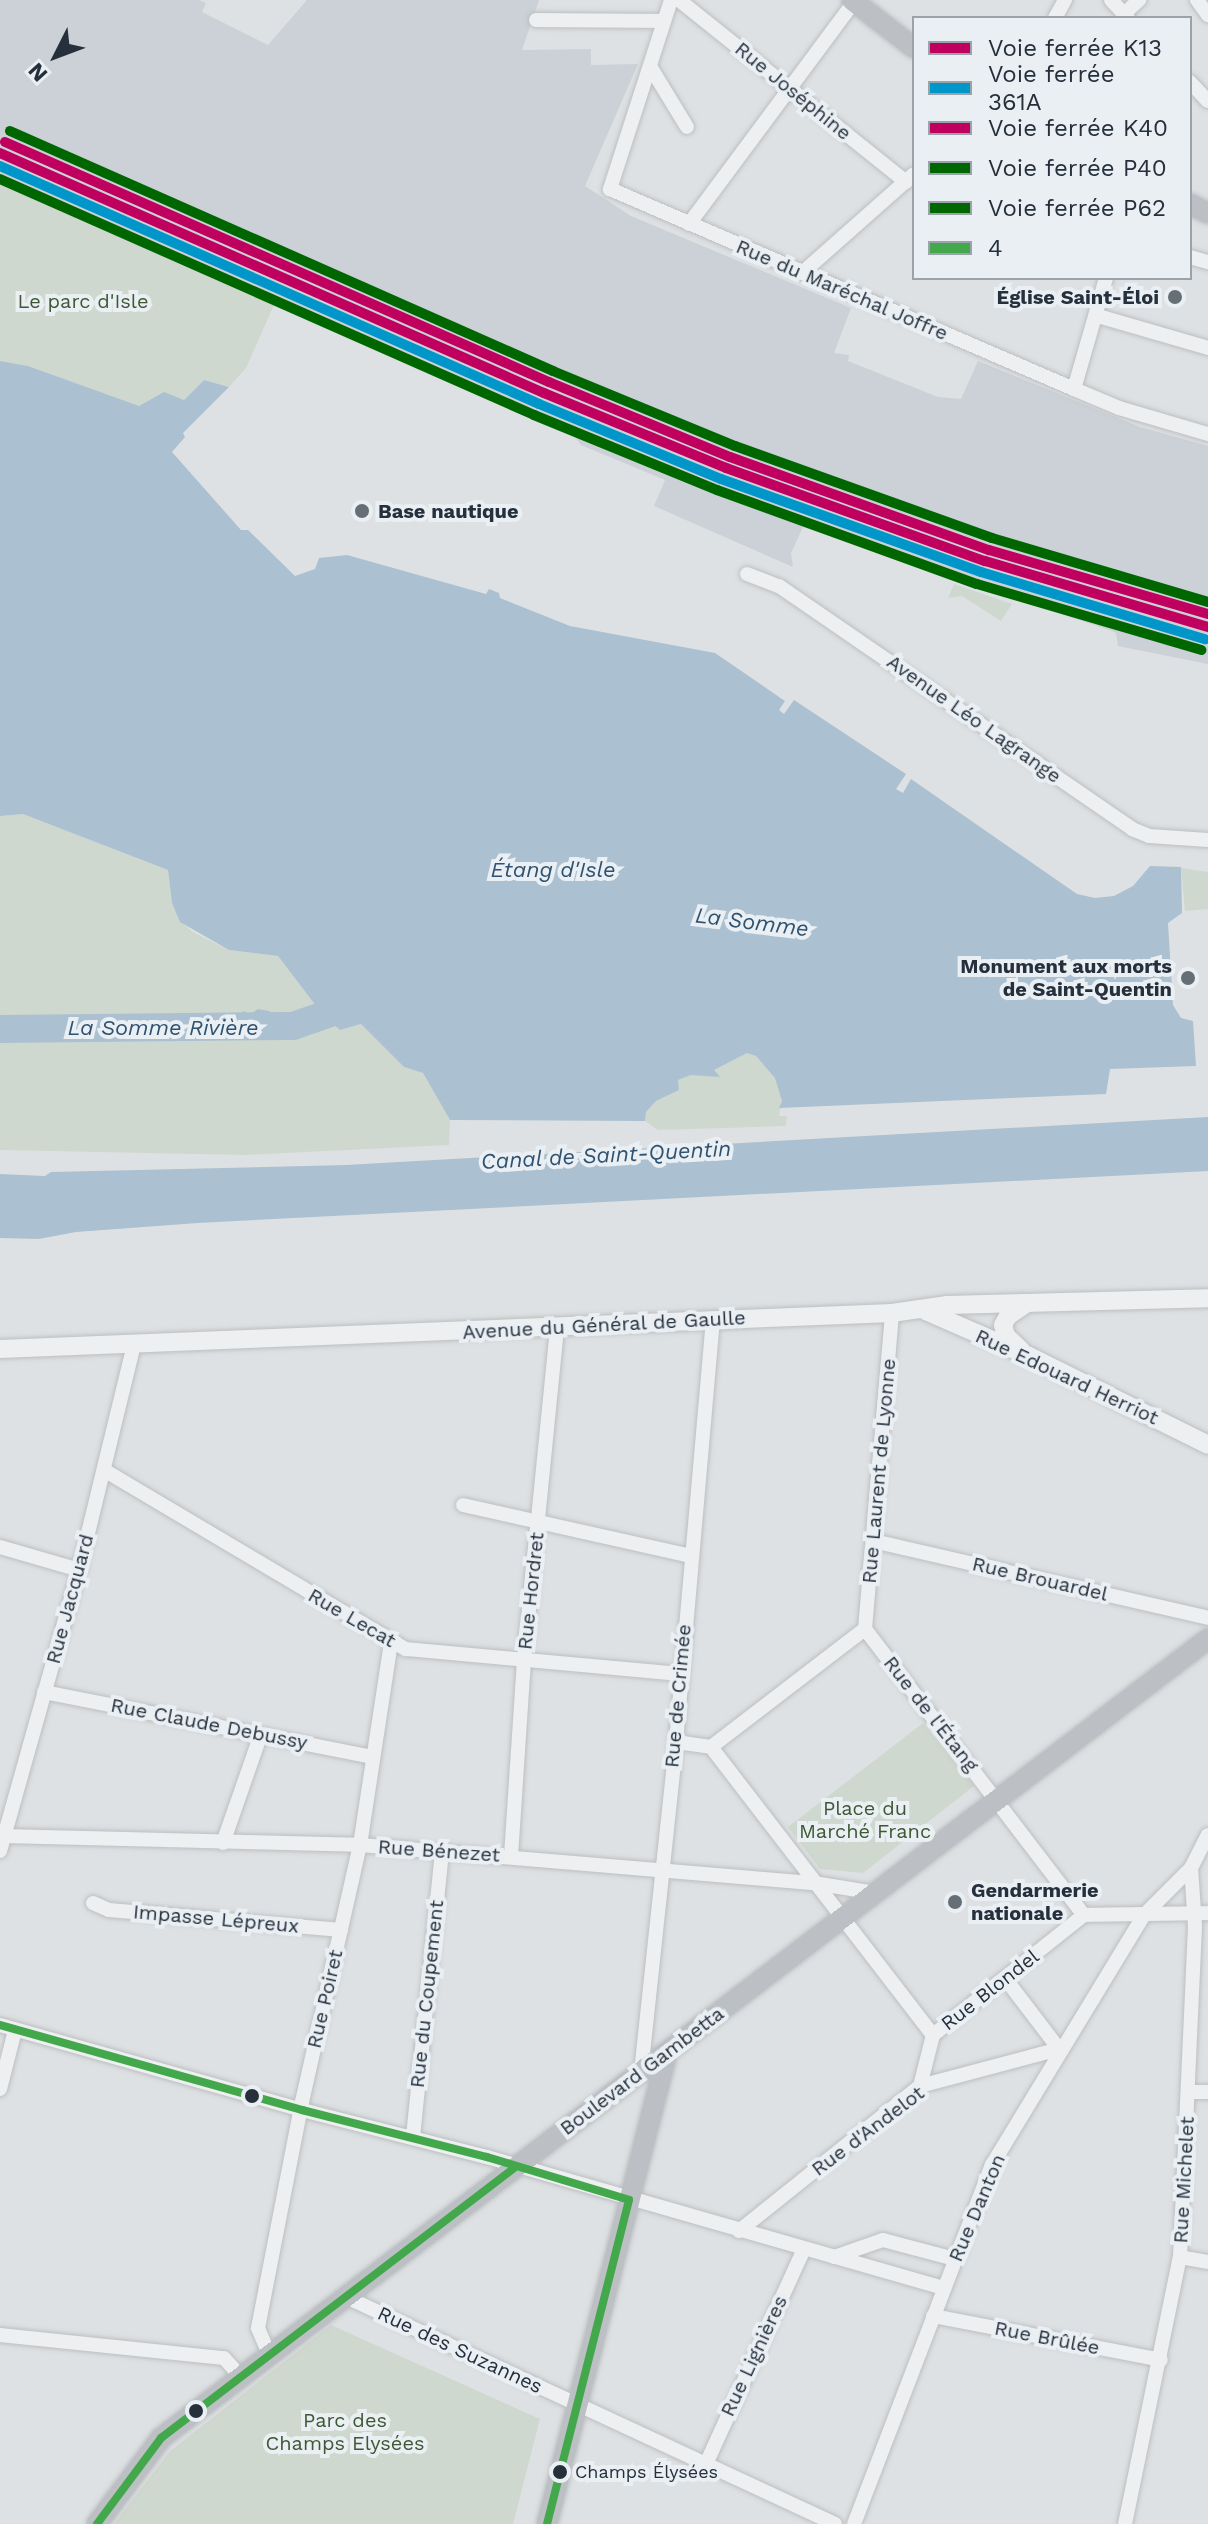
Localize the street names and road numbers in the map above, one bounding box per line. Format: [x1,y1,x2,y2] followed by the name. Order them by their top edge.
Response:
[730,37,856,145] street label: Rue Joséphine
[732,234,952,346] street label: Rue du Maréchal Joffre
[882,650,1066,788] street label: Avenue Léo Lagrange
[461,1306,747,1344] street label: Avenue du Général de Gaulle
[972,1324,1162,1430] street label: Rue Edouard Herriot
[857,1357,901,1585] street label: Rue Laurent de Lyonne
[41,1531,99,1667] street label: Rue Jacquard
[513,1531,549,1651] street label: Rue Hordret
[970,1552,1110,1606] street label: Rue Brouardel
[304,1583,400,1653] street label: Rue Lecat
[660,1623,696,1769] street label: Rue de Crimée
[878,1651,984,1777] street label: Rue de l'Étang
[109,1693,309,1755] street label: Rue Claude Debussy
[377,1835,501,1867] street label: Rue Bénezet
[405,1899,449,2089] street label: Rue du Coupement
[132,1900,300,1938] street label: Impasse Lépreux
[936,1944,1044,2036] street label: Rue Blondel
[302,1947,348,2051] street label: Rue Poiret
[555,2002,729,2140] street label: Boulevard Gambetta
[807,2081,929,2181] street label: Rue d'Andelot
[1169,2116,1199,2244] street label: Rue Michelet
[944,2151,1010,2265] street label: Rue Danton
[715,2292,793,2420] street label: Rue Lignières
[374,2301,546,2399] street label: Rue des Suzannes
[992,2316,1102,2360] street label: Rue Brûlée

